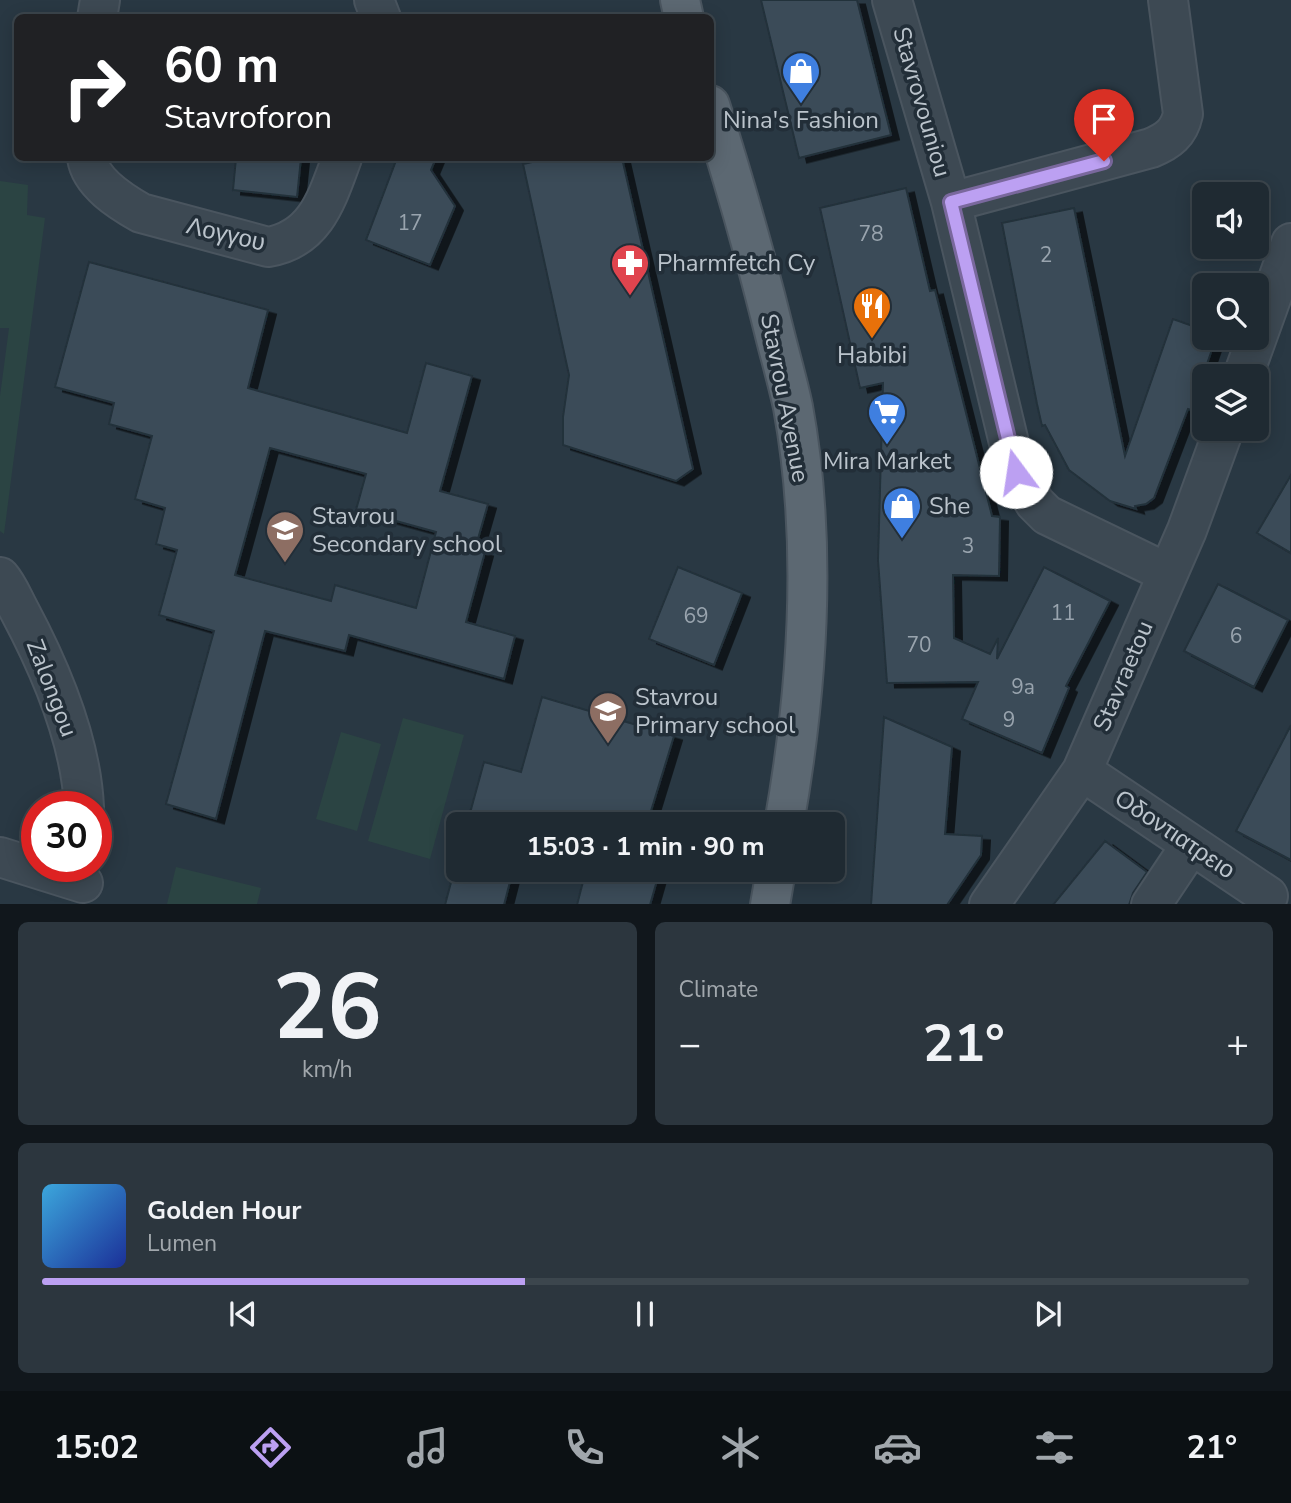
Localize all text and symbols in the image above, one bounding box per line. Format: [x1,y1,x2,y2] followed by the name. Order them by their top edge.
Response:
[885,23,959,181] street label: Stavrovouniou
[164,32,279,99] text: 60 m
[49,42,140,133] icon: right
[780,50,822,105] shop icon: Nina's Fashion
[1074,89,1134,161] pin
[164,96,332,139] text: Stavroforon
[1085,100,1123,138] icon: arrive
[723,104,879,136] place label: Nina's Fashion
[1192,182,1269,441] map controls
[1192,182,1269,259] button: sound
[183,209,269,259] street label: Λογγου
[397,209,423,237] house number: 17
[858,220,884,248] house number: 78
[1040,241,1052,269] house number: 2
[609,242,651,297] pharmacy icon: Pharmfetch Cy
[657,247,816,279] place label: Pharmfetch Cy
[1192,273,1269,350] button: search
[851,285,893,340] restaurant icon: Habibi
[753,311,817,485] street label: Stavrou Avenue
[837,339,907,371] place label: Habibi
[1192,364,1269,441] button: layers
[866,391,908,446] supermarket icon: Mira Market
[979,435,1053,509] position arrow
[823,445,952,477] place label: Mira Market
[881,485,923,540] shop icon: She
[929,490,970,522] place label: She
[312,500,502,560] place label: Stavrou Secondary school
[264,509,306,564] school or university icon: Stavrou Secondary school
[962,532,974,560] house number: 3
[1050,599,1076,627] house number: 11
[683,602,709,630] house number: 69
[1085,616,1161,736] street label: Stavraetou
[1230,622,1242,650] house number: 6
[906,631,932,659] house number: 70
[19,635,85,741] street label: Zalongou
[1011,673,1035,701] house number: 9a
[635,681,795,741] place label: Stavrou Primary school
[587,690,629,745] school or university icon: Stavrou Primary school
[1003,706,1015,734] house number: 9
[1109,782,1241,886] street label: Οδοντιατρειο
[21,791,112,882] speed limit sign: 30
[526,829,765,864] text: 15:03 · 1 min · 90 m
[273,946,382,1070] text: 26
[679,974,758,1005] text: Climate
[923,1008,1005,1079] text: 21°
[679,1019,701,1070] text: −
[1226,1019,1249,1070] text: +
[302,1054,353,1085] text: km/h
[147,1193,302,1228] text: Golden Hour
[147,1228,217,1259] text: Lumen
[224,1295,262,1333] icon: previous
[626,1295,664,1333] icon: pause
[1029,1295,1067,1333] icon: next
[246,1423,295,1472] icon: directions
[403,1423,452,1472] icon: music
[560,1423,609,1472] icon: phone
[716,1423,765,1472] icon: climate
[873,1423,922,1472] icon: car
[1030,1423,1079,1472] icon: filters
[54,1426,139,1469] text: 15:02
[1187,1426,1237,1469] text: 21°

